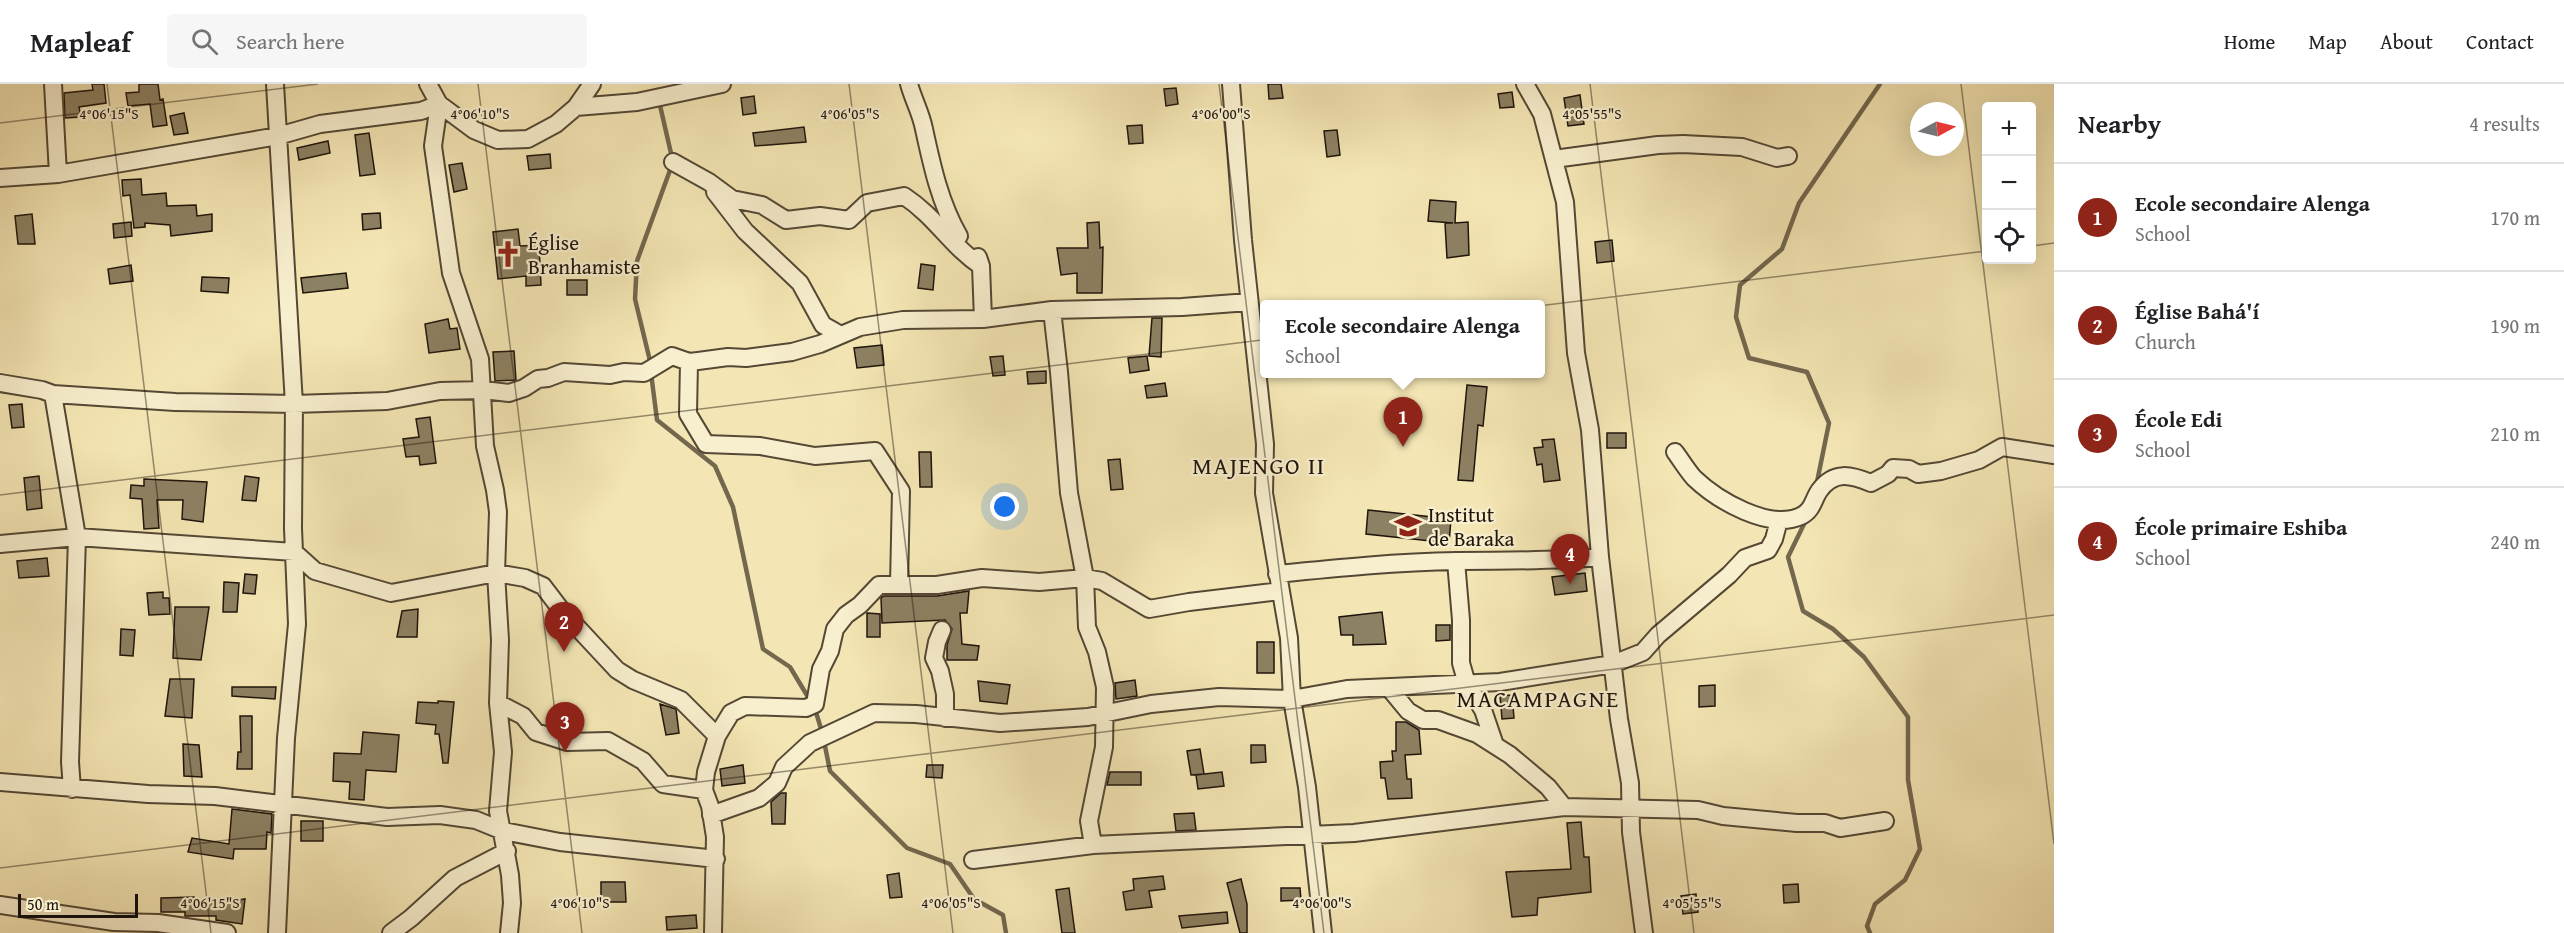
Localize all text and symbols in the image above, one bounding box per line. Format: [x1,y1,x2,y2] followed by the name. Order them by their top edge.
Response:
[167,14,587,68] search box
[30,21,131,62] text: Mapleaf
[188,25,221,58] icon: search
[236,25,345,57] text: Search here
[2224,26,2275,57] text: Home
[2308,26,2347,57] text: Map
[2380,26,2433,57] text: About
[2466,26,2534,57] text: Contact
[1910,102,1964,156] north arrow
[1982,102,2036,264] map controls
[1982,102,2036,156] button: +
[79,103,139,124] text: 4°06'15"S
[450,103,510,124] text: 4°06'10"S
[820,103,880,124] text: 4°06'05"S
[1191,103,1251,124] text: 4°06'00"S
[1562,103,1622,124] text: 4°05'55"S
[2078,104,2161,143] text: Nearby
[2469,109,2540,138] text: 4 results
[1982,156,2036,210] button: −
[2135,187,2370,219] text: Ecole secondaire Alenga
[2092,203,2103,232] text: 1
[2490,203,2540,232] text: 170 m
[1982,210,2036,264] button: locate
[2135,219,2191,248] text: School
[528,227,641,282] place label: Église Branhamiste
[493,239,523,269] church icon: Église Branhamiste
[2135,295,2259,327] text: Église Bahá'í
[1260,300,1545,378] popup
[1285,309,1520,341] text: Ecole secondaire Alenga
[2092,311,2103,340] text: 2
[2490,311,2540,340] text: 190 m
[2135,327,2196,356] text: Church
[1285,341,1341,370] text: School
[1384,398,1422,447] pin: 1
[2135,403,2222,435] text: École Edi
[2092,419,2103,448] text: 3
[2490,419,2540,448] text: 210 m
[2135,435,2191,464] text: School
[1192,448,1326,483] district label: MAJENGO II
[990,492,1019,521] your location
[1428,499,1515,554] place label: Institut de Baraka
[1393,511,1423,541] school or university icon: Institut de Baraka
[2135,511,2347,543] text: École primaire Eshiba
[2092,527,2103,556] text: 4
[2490,527,2540,556] text: 240 m
[1550,534,1590,584] pin: 4
[2135,543,2191,572] text: School
[544,602,584,652] pin: 2
[1456,681,1620,716] district label: MACAMPAGNE
[546,702,584,752] pin: 3
[18,891,138,918] scale bar
[27,892,59,916] text: 50 m
[180,892,240,913] text: 4°06'15"S
[550,892,610,913] text: 4°06'10"S
[921,892,981,913] text: 4°06'05"S
[1292,892,1352,913] text: 4°06'00"S
[1662,892,1722,913] text: 4°05'55"S

